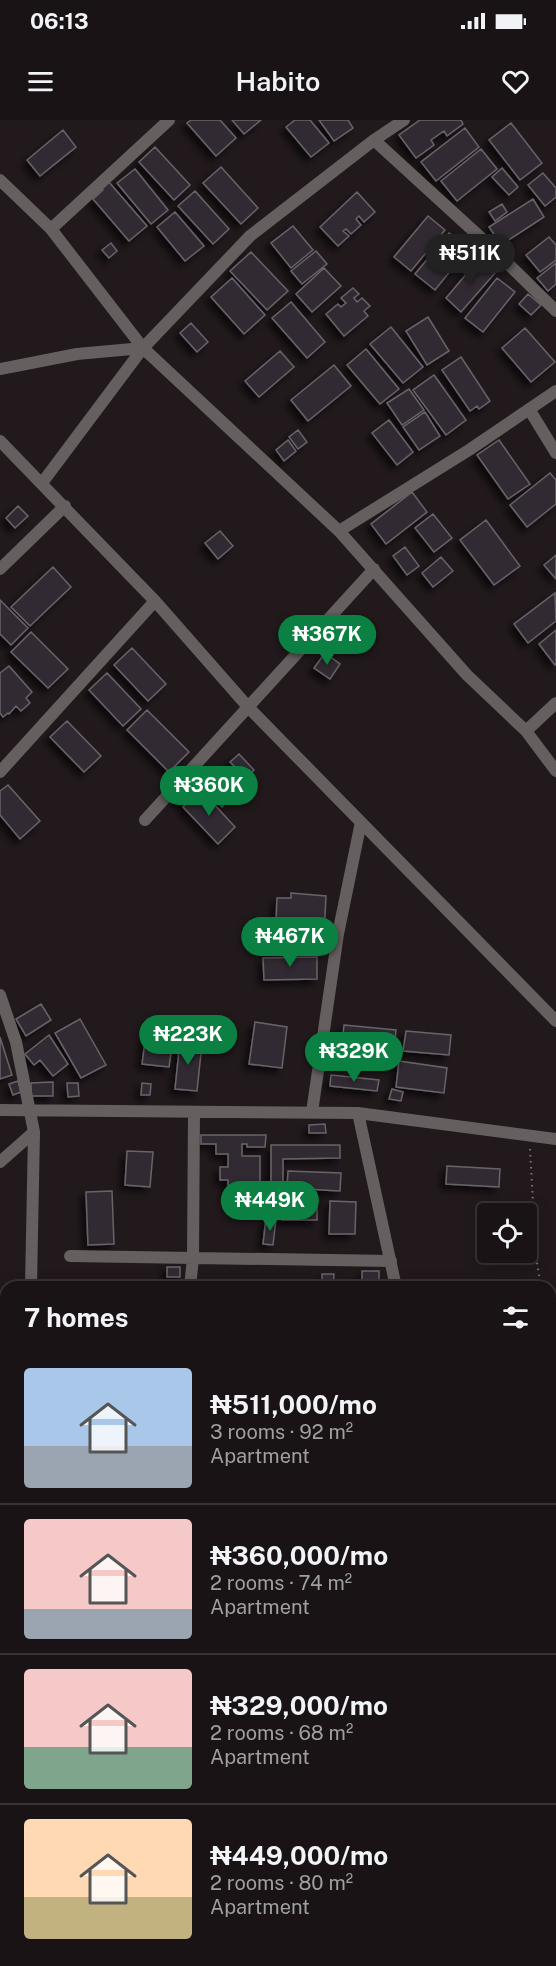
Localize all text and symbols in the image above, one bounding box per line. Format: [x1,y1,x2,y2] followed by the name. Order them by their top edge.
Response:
[30,8,89,34] text: 06:13
[24,65,57,98] icon: menu
[236,65,320,97] text: Habito
[499,65,532,98] icon: heart
[428,234,512,285] pin: ₦511K
[439,241,501,265] text: ₦511K
[285,615,369,666] pin: ₦367K
[292,622,362,646] text: ₦367K
[167,766,251,817] pin: ₦360K
[174,773,244,797] text: ₦360K
[248,917,332,968] pin: ₦467K
[255,924,325,948] text: ₦467K
[146,1015,230,1066] pin: ₦223K
[153,1022,223,1046] text: ₦223K
[312,1032,396,1083] pin: ₦329K
[319,1039,389,1063] text: ₦329K
[228,1181,312,1232] pin: ₦449K
[235,1188,305,1212] text: ₦449K
[477,1203,537,1263] map controls
[477,1203,537,1263] button: locate
[499,1301,532,1334] icon: filters
[24,1302,128,1333] text: 7 homes
[210,1389,377,1420] text: ₦511,000/mo
[72,1392,144,1464] icon: home
[210,1420,353,1444] text: 3 rooms · 92 m²
[210,1444,310,1468] text: Apartment
[210,1540,388,1571] text: ₦360,000/mo
[72,1543,144,1615] icon: home
[210,1571,352,1595] text: 2 rooms · 74 m²
[210,1595,310,1619] text: Apartment
[210,1690,388,1721] text: ₦329,000/mo
[72,1693,144,1765] icon: home
[210,1721,353,1745] text: 2 rooms · 68 m²
[210,1745,310,1769] text: Apartment
[210,1840,388,1871] text: ₦449,000/mo
[72,1843,144,1915] icon: home
[210,1871,353,1895] text: 2 rooms · 80 m²
[210,1895,310,1919] text: Apartment

